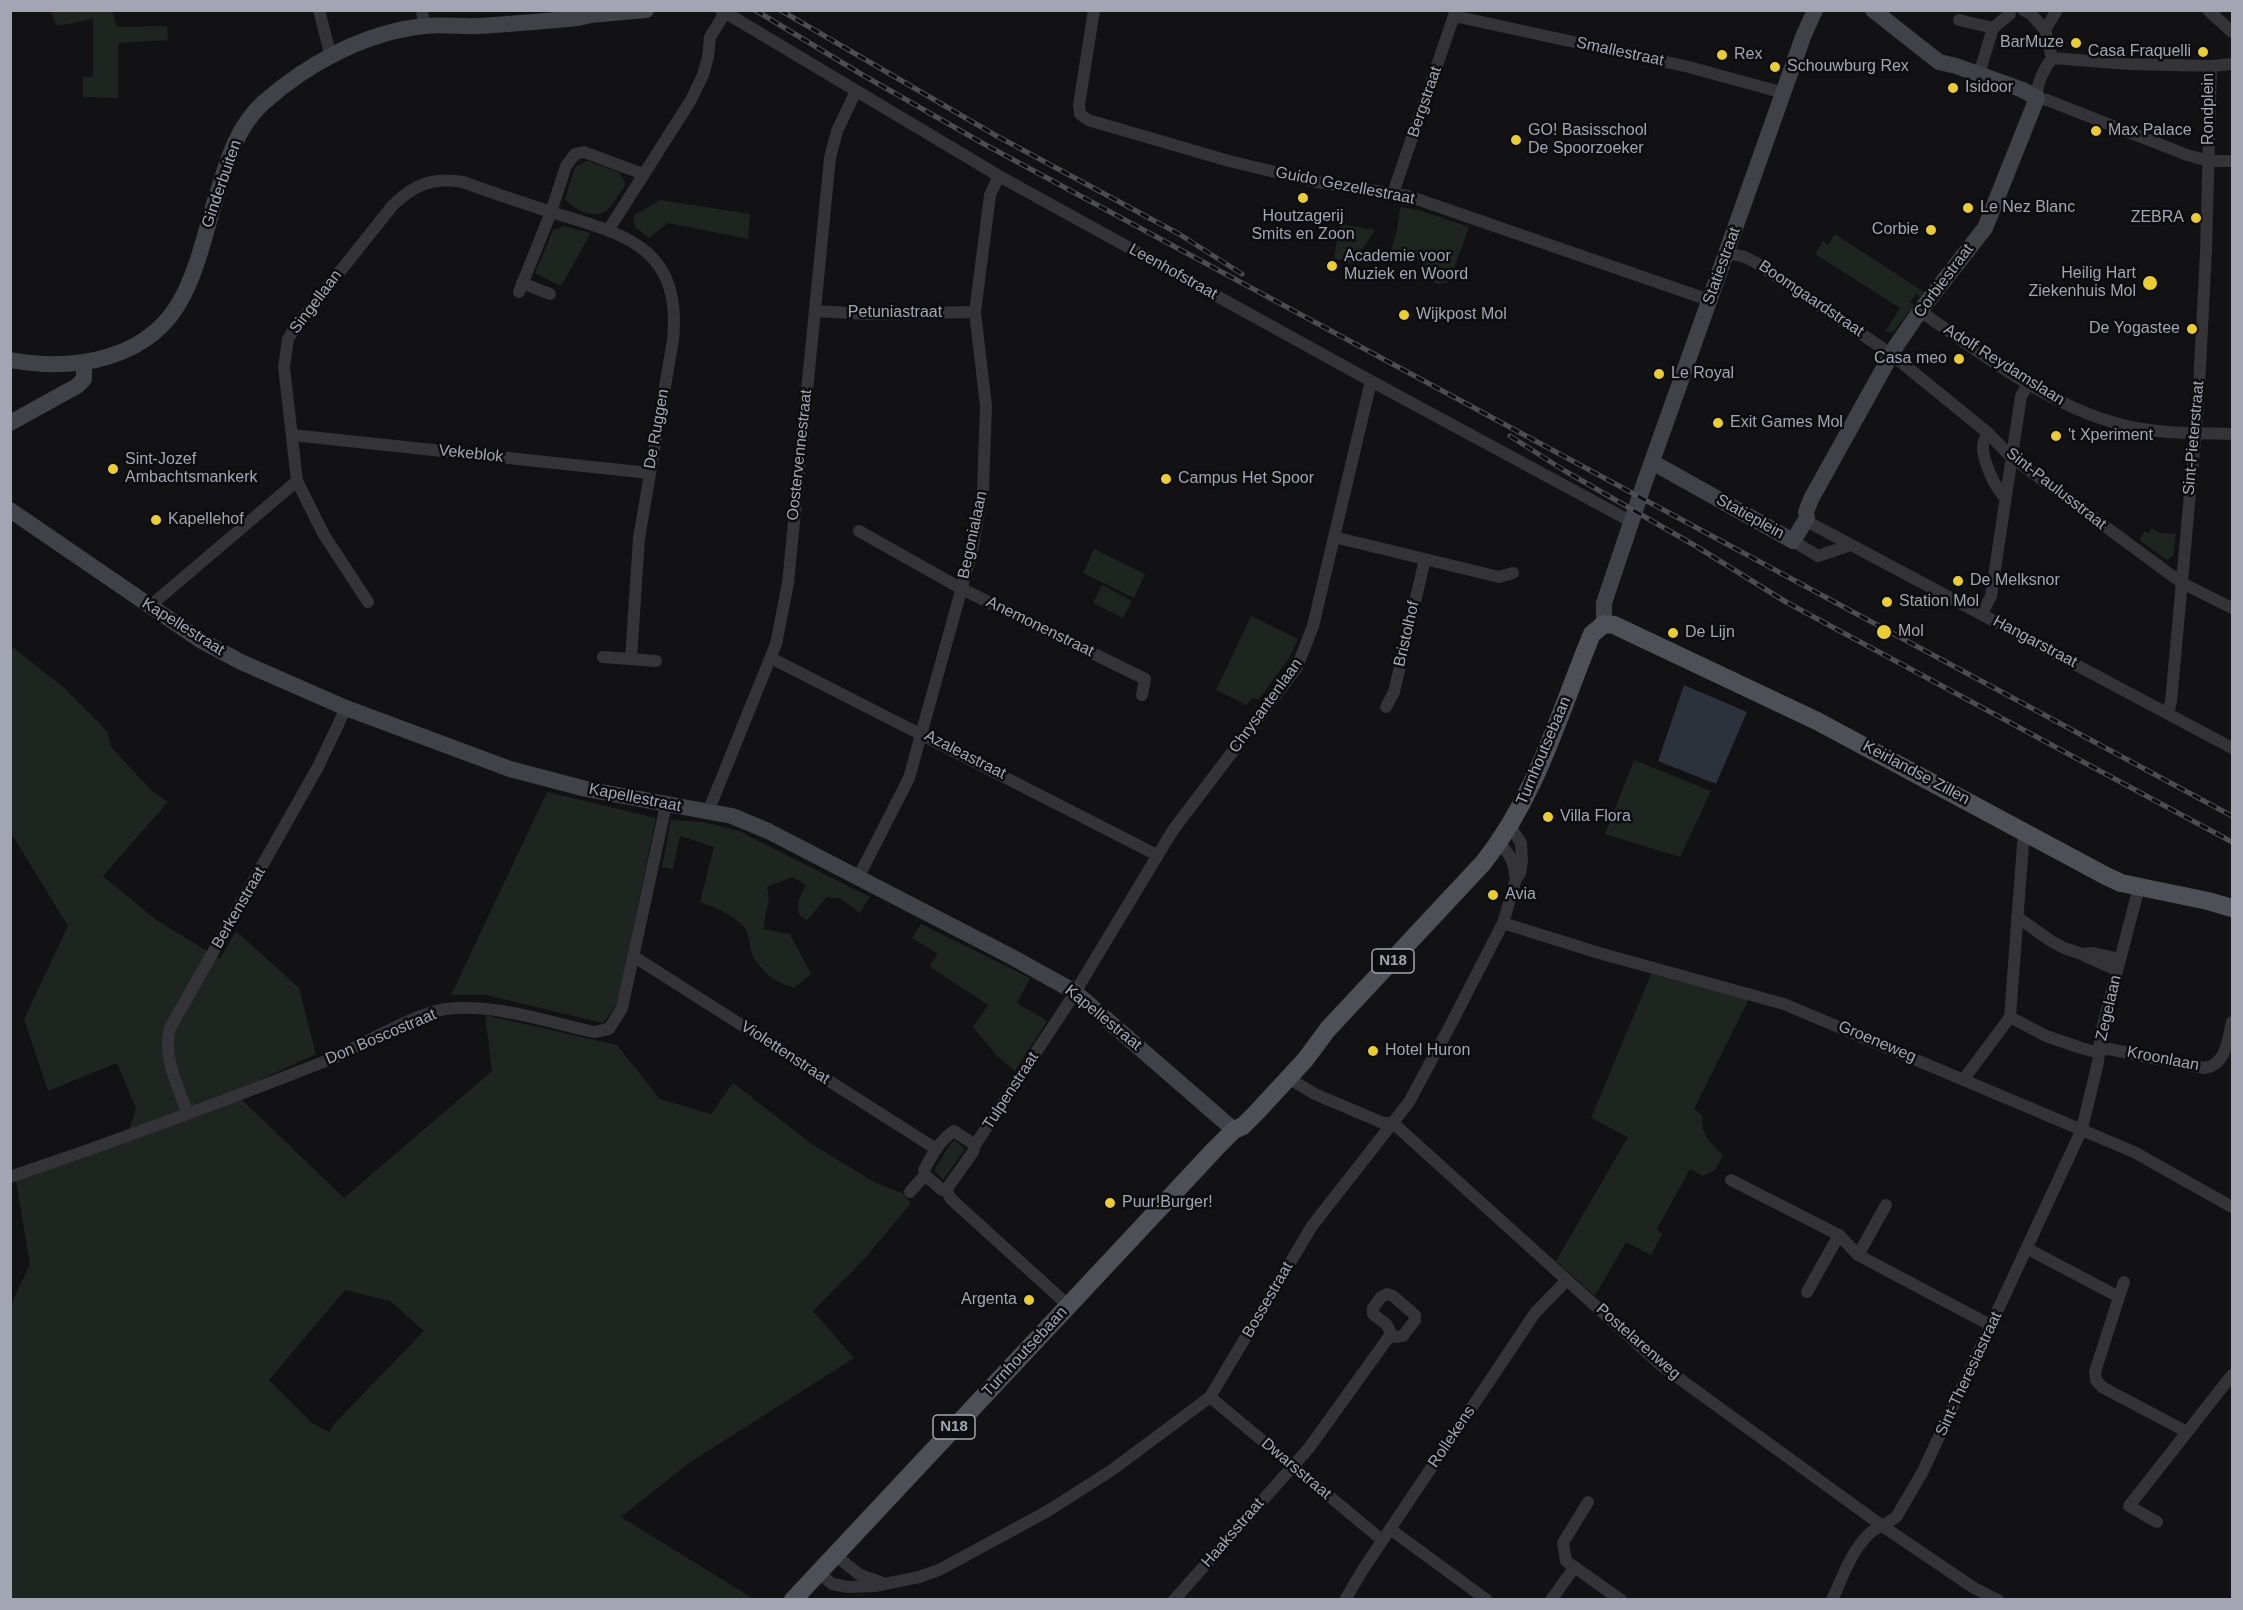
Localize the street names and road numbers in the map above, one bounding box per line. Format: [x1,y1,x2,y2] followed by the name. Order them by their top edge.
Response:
[1575,33,1665,71] street label: Smallestraat
[1404,64,1446,140] street label: Bergstraat
[2199,73,2219,145] street label: Rondplein
[198,138,246,230] street label: Ginderbuiten
[1274,163,1416,209] street label: Guido Gezellestraat
[1699,225,1745,307] street label: Statiestraat
[1126,240,1220,304] street label: Leenhofstraat
[1910,240,1978,322] street label: Corbiestraat
[1755,257,1867,341] street label: Boomgaardstraat
[286,266,346,338] street label: Singellaan
[848,303,942,323] street label: Petuniastraat
[1940,320,2068,410] street label: Adolf Reydamslaan
[2179,380,2209,496] street label: Sint-Pieterstraat
[641,387,673,471] street label: De Ruggen
[784,389,816,521] street label: Oostervennestraat
[438,441,504,467] street label: Vekeblok
[2002,444,2110,534] street label: Sint-Paulusstraat
[954,489,992,581] street label: Begonialaan
[1713,490,1787,544] street label: Statieplein
[983,593,1097,661] street label: Anemonenstraat
[138,594,228,660] street label: Kapellestraat
[1390,599,1424,669] street label: Bristolhof
[1990,612,2080,672] street label: Hangarstraat
[1225,655,1307,757] street label: Chrysantenlaan
[1513,694,1575,808] street label: Turnhoutsebaan
[921,726,1009,784] street label: Azaleastraat
[1859,737,1973,809] street label: Keirlandse Zillen
[587,780,683,816] street label: Kapellestraat
[208,864,270,952] street label: Berkenstraat
[1372,949,1414,973] road number: N18
[2092,973,2126,1043] street label: Zegelaan
[1061,981,1145,1055] street label: Kapellestraat
[323,1005,439,1069] street label: Don Boscostraat
[737,1017,833,1089] street label: Violettenstraat
[1835,1017,1919,1067] street label: Groeneweg
[2125,1043,2201,1075] street label: Kroonlaan
[979,1049,1043,1133] street label: Tulpenstraat
[1239,1259,1297,1341] street label: Bossestraat
[1592,1300,1684,1384] street label: Postelarenweg
[978,1303,1072,1401] street label: Turnhoutsebaan
[1932,1309,2006,1439] street label: Sint-Theresiastraat
[1424,1403,1480,1471] street label: Rollekens
[933,1415,975,1439] road number: N18
[1257,1434,1335,1504] street label: Dwarsstraat
[1198,1494,1268,1572] street label: Haaksstraat

